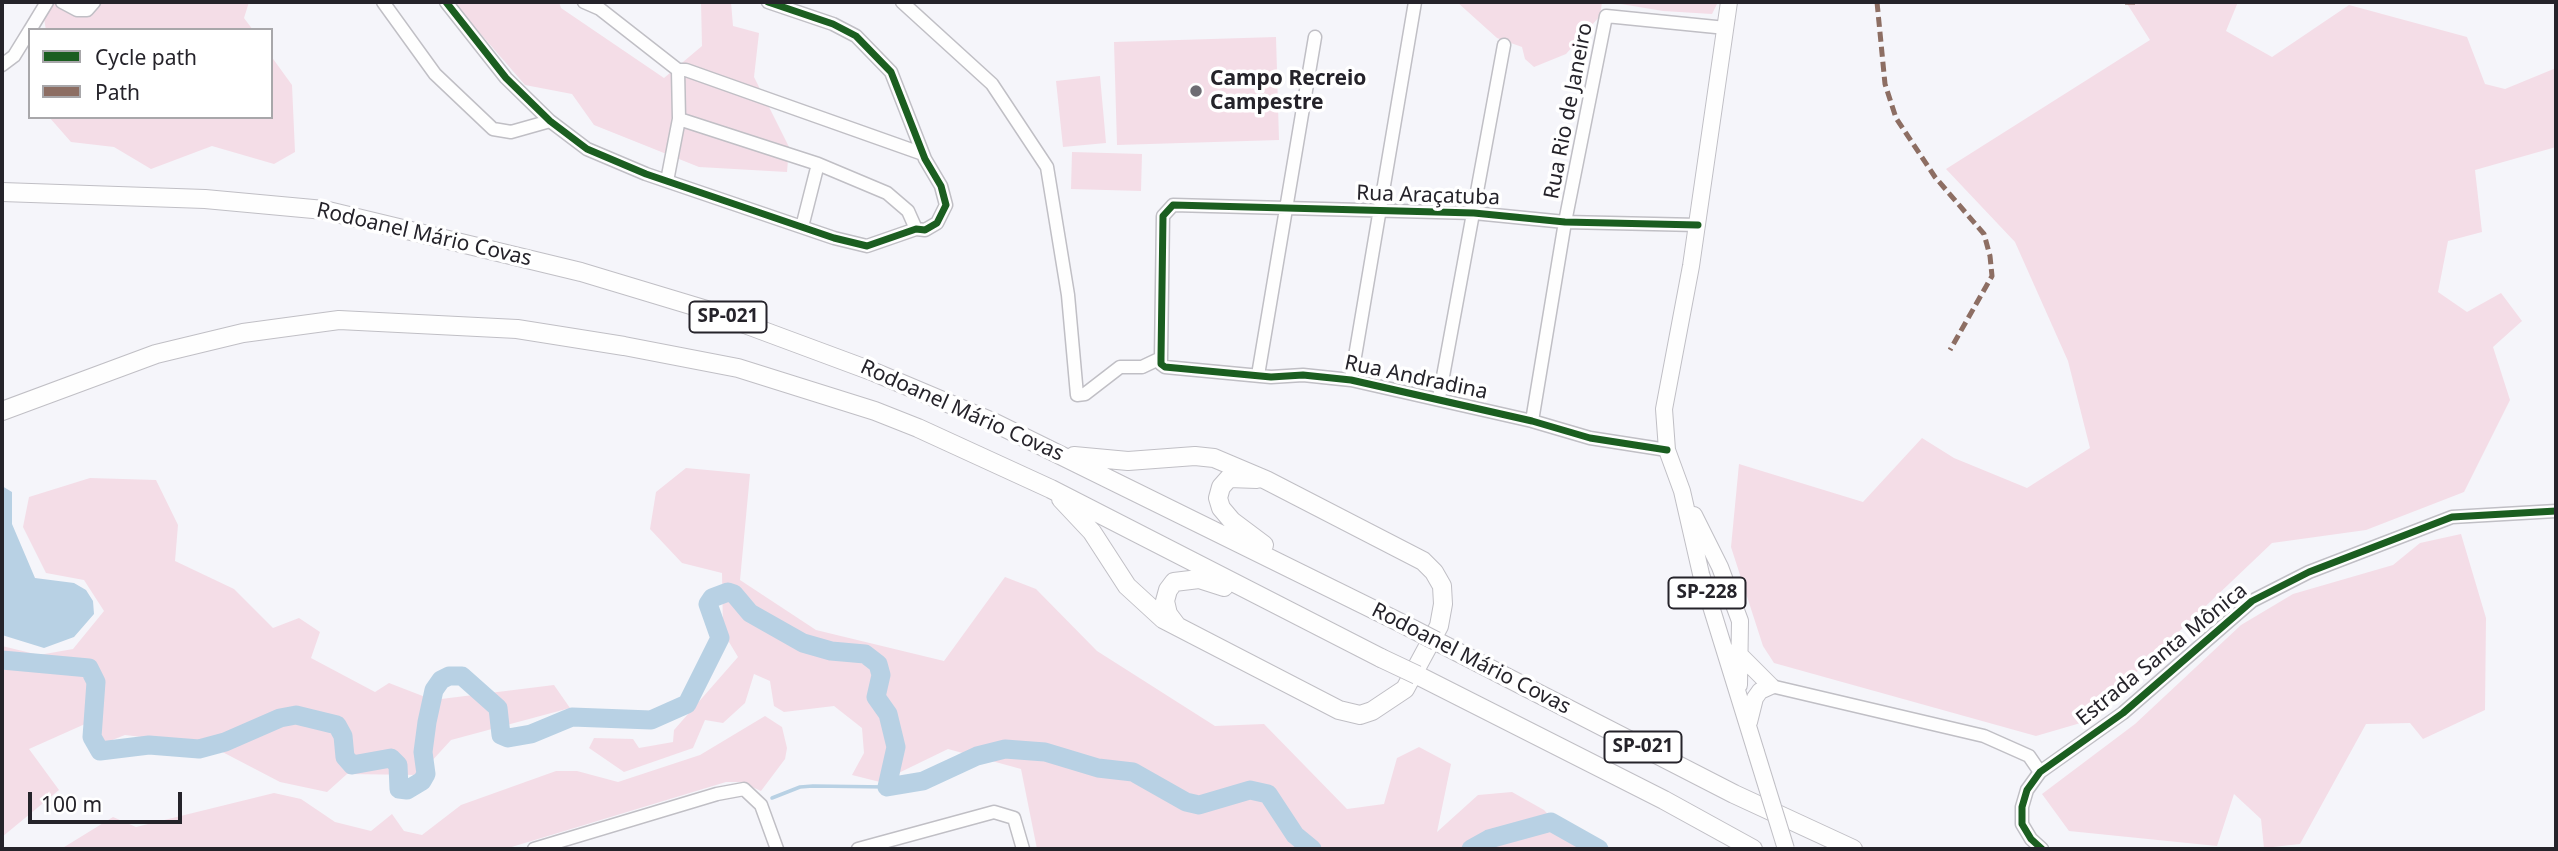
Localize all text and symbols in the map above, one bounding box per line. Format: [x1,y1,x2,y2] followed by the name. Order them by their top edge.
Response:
[1540,21,1598,201] street label: Rua Rio de Janeiro
[28,28,273,119] legend
[95,43,197,71] text: Cycle path
[1210,66,1366,116] place label: Campo Recreio Campestre
[95,78,140,106] text: Path
[1188,83,1204,99] marker: Campo Recreio Campestre
[1356,181,1500,211] street label: Rua Araçatuba
[314,198,534,272] street label: Rodoanel Mário Covas
[690,302,766,332] road number: SP-021
[1342,351,1490,405] street label: Rua Andradina
[856,355,1068,467] street label: Rodoanel Mário Covas
[1668,578,1746,608] road number: SP-228
[2071,578,2253,732] street label: Estrada Santa Mônica
[1367,598,1575,720] street label: Rodoanel Mário Covas
[1604,732,1682,762] road number: SP-021
[32,778,186,822] scale bar
[41,790,102,818] text: 100 m

